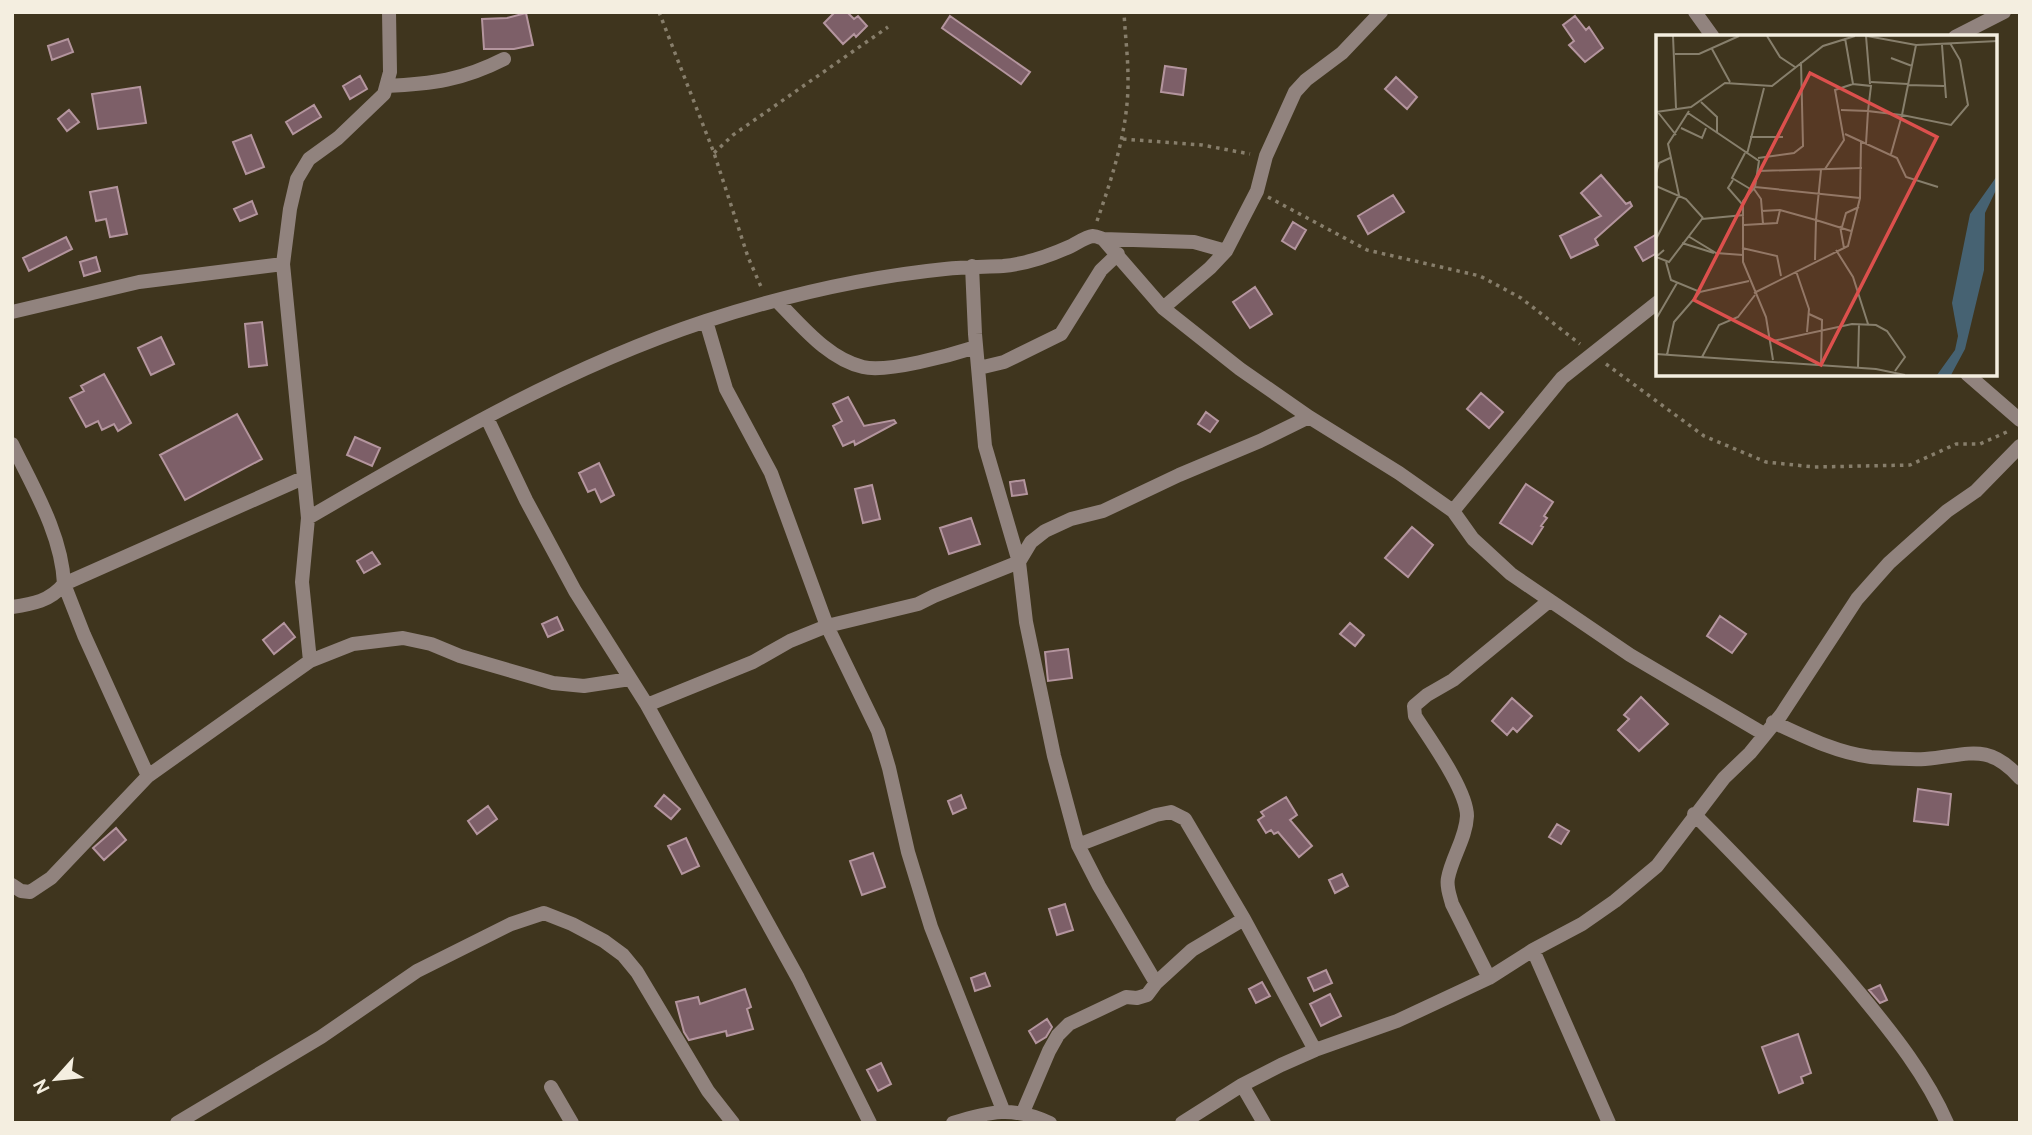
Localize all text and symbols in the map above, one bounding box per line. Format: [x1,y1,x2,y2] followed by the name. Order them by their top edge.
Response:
[1656,35,1997,376] inset map
[21,1044,91,1114] north arrow
[28,1075,55,1098] text: N

